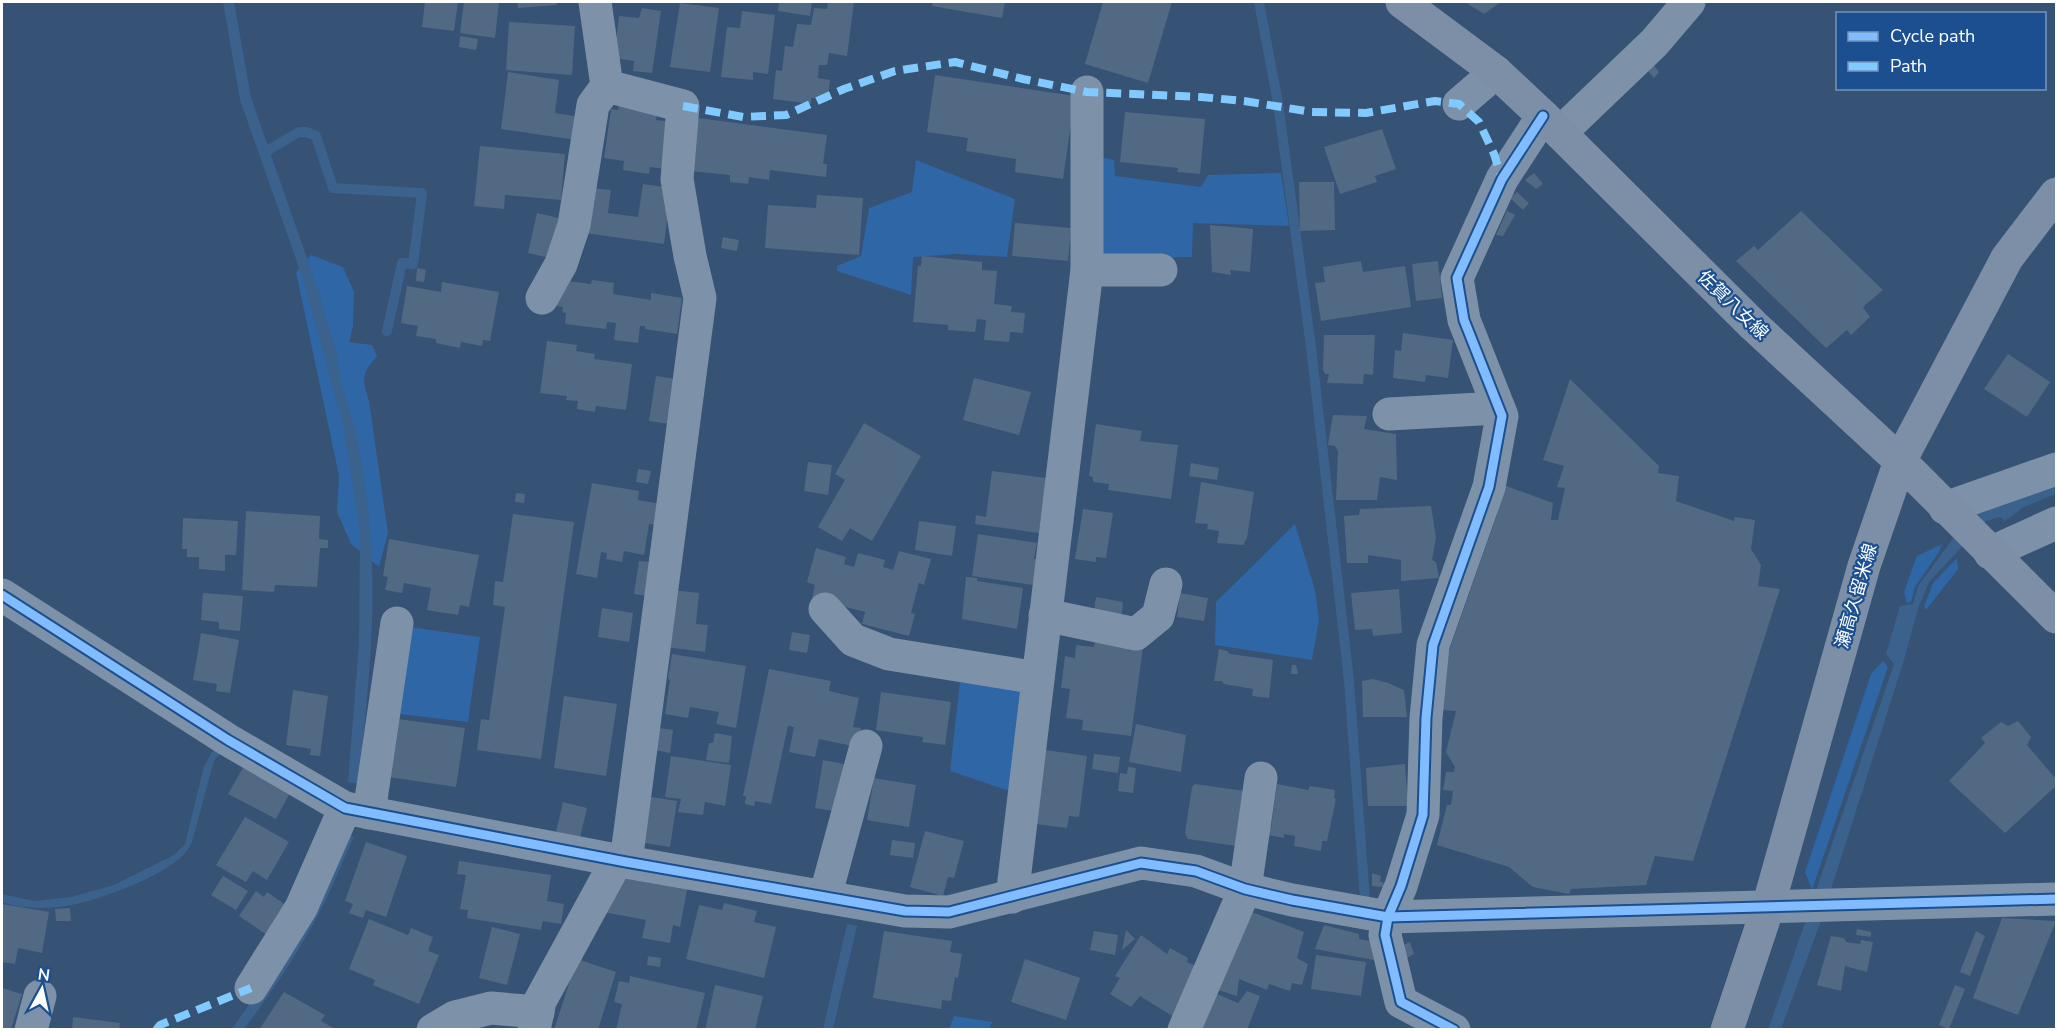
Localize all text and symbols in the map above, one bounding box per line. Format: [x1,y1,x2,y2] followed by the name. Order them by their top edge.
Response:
[1836,12,2046,90] legend
[1890,24,1975,48] text: Cycle path
[1890,54,1927,78] text: Path
[1692,265,1774,345] street label: 佐賀八女線
[1830,541,1882,651] street label: 瀬高久留米線
[12,959,72,1019] north arrow
[36,963,51,987] text: N

